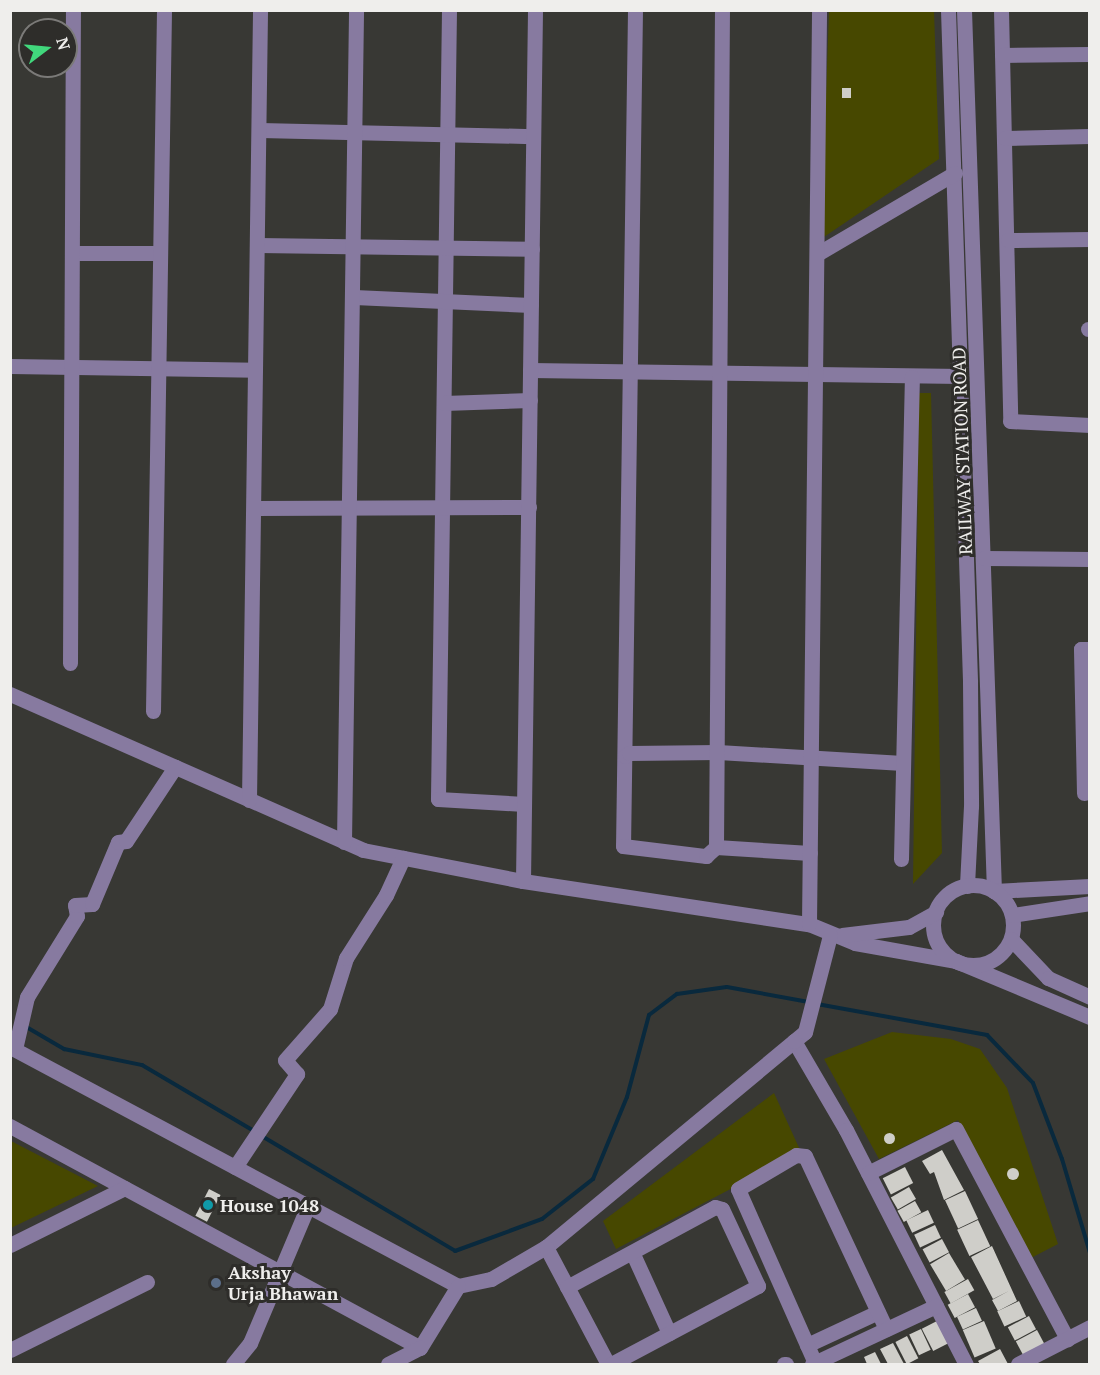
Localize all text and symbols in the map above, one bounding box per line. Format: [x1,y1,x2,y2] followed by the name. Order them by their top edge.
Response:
[18,18,78,78] north arrow
[51,35,76,52] text: N
[948,347,976,555] street label: RAILWAY STATION ROAD
[220,1194,319,1216] place label: House 1048
[201,1198,215,1212] marker: House 1048
[228,1262,338,1304] place label: Akshay Urja Bhawan
[209,1276,223,1290] marker: Akshay Urja Bhawan

